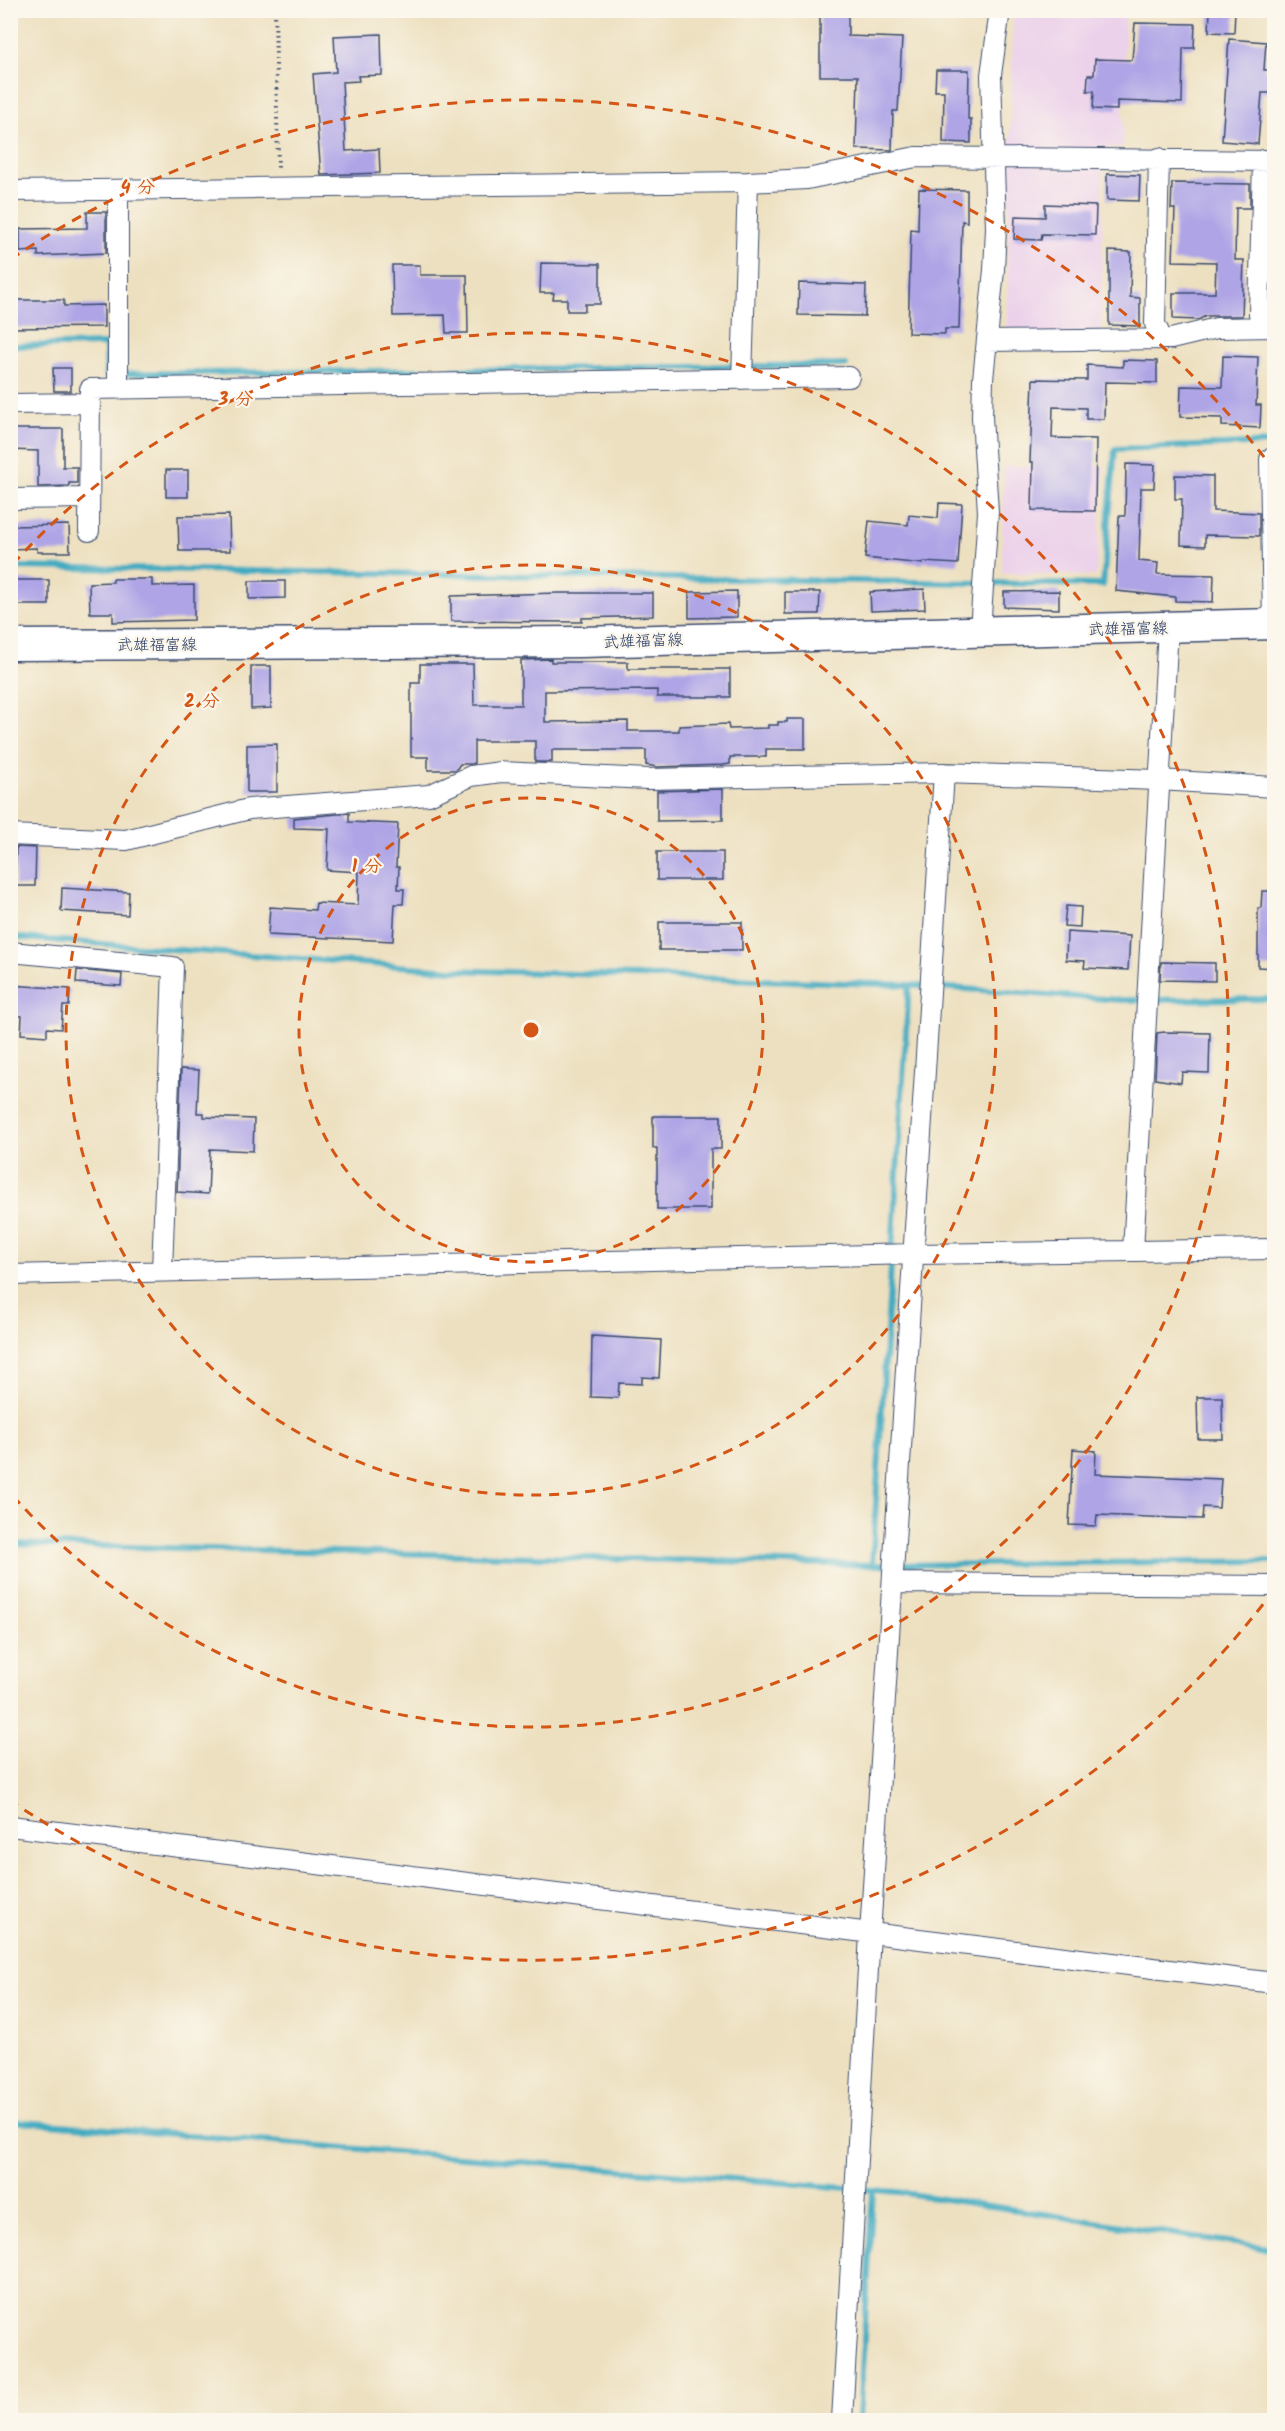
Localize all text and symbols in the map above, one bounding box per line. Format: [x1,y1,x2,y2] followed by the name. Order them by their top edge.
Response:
[121,174,155,203] text: 4 分
[218,386,253,415] text: 3 分
[1088,616,1168,643] street label: 武雄福富線
[603,628,683,655] street label: 武雄福富線
[117,633,197,658] street label: 武雄福富線
[184,688,220,717] text: 2 分
[352,853,382,882] text: 1 分
[521,1020,541,1040] centre of rings

